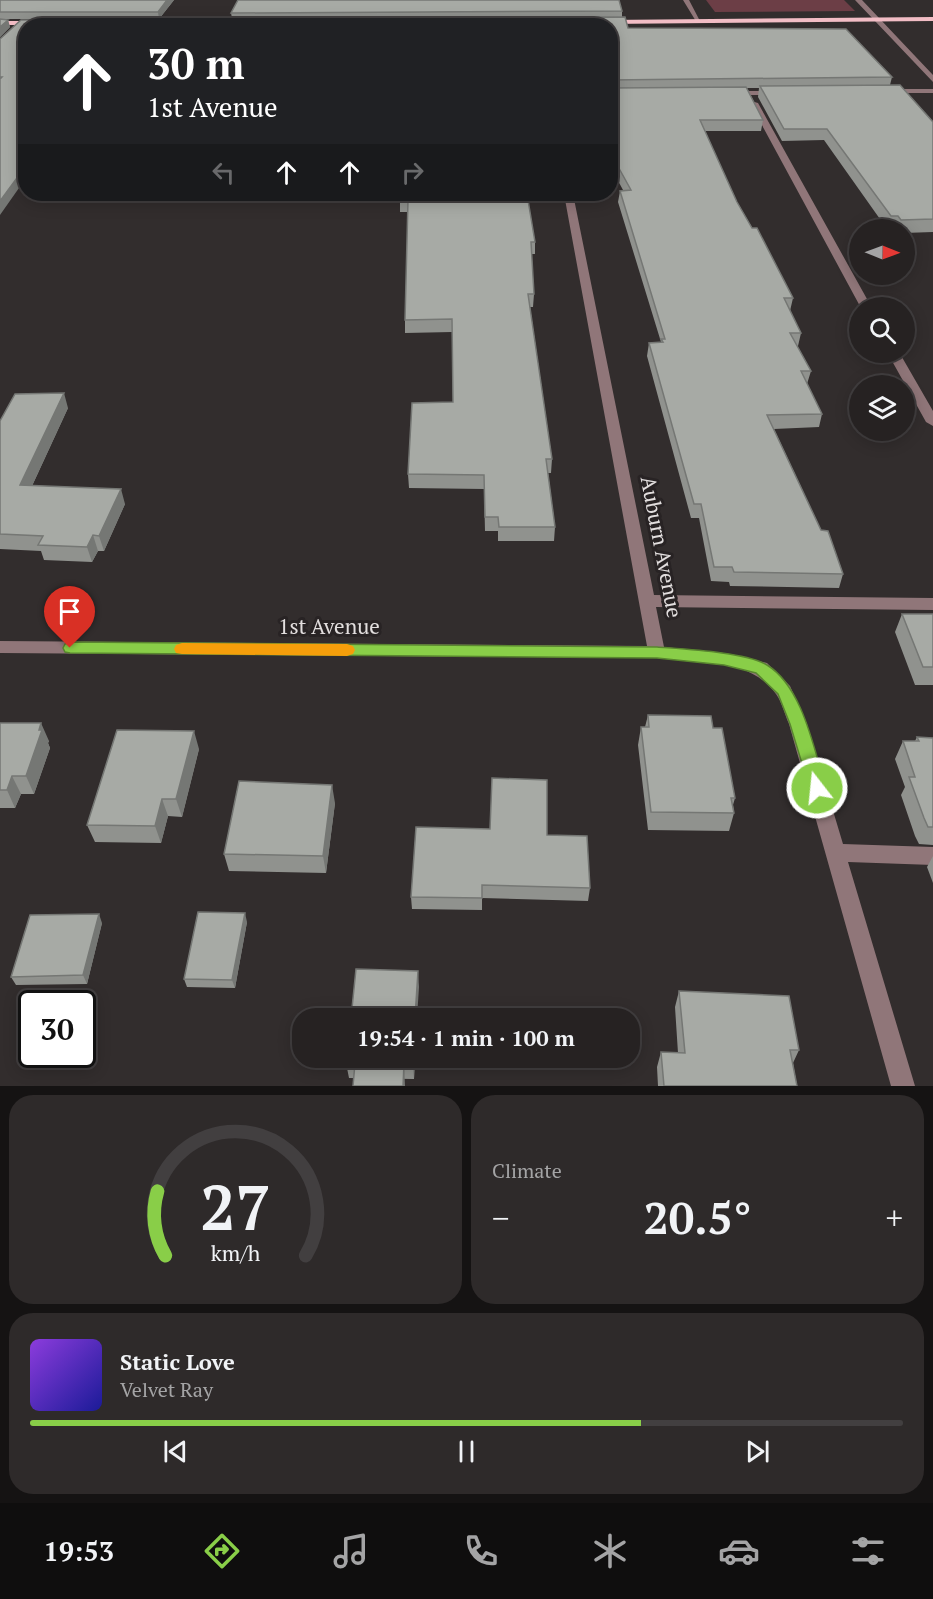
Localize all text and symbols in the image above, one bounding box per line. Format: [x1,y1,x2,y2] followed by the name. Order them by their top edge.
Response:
[147,35,245,91] text: 30 m
[48,42,126,120] icon: ahead
[147,89,278,125] text: 1st Avenue
[207,156,240,189] icon: left
[270,156,303,189] icon: ahead
[333,156,366,189] icon: ahead
[396,156,429,189] icon: right
[849,219,915,285] north arrow
[849,219,915,441] map controls
[849,297,915,363] button: search
[849,375,915,441] button: layers
[635,474,689,620] street label: Auburn Avenue
[44,586,95,648] pin
[53,595,86,628] icon: arrive
[278,612,380,640] street label: 1st Avenue
[785,756,849,820] position arrow
[18,990,96,1068] speed limit sign: 30
[357,1023,575,1052] text: 19:54 · 1 min · 100 m
[492,1157,562,1184] text: Climate
[200,1165,271,1248] text: 27
[643,1187,752,1247] text: 20.5°
[492,1196,510,1239] text: −
[885,1196,903,1239] text: +
[211,1240,261,1268] text: km/h
[120,1347,235,1376] text: Static Love
[120,1376,213,1403] text: Velvet Ray
[159,1435,192,1468] icon: previous
[450,1435,483,1468] icon: pause
[741,1435,774,1468] icon: next
[201,1530,243,1572] icon: directions
[330,1530,372,1572] icon: music
[460,1530,502,1572] icon: phone
[589,1530,631,1572] icon: climate
[718,1530,760,1572] icon: car
[847,1530,889,1572] icon: filters
[44,1533,114,1569] text: 19:53

